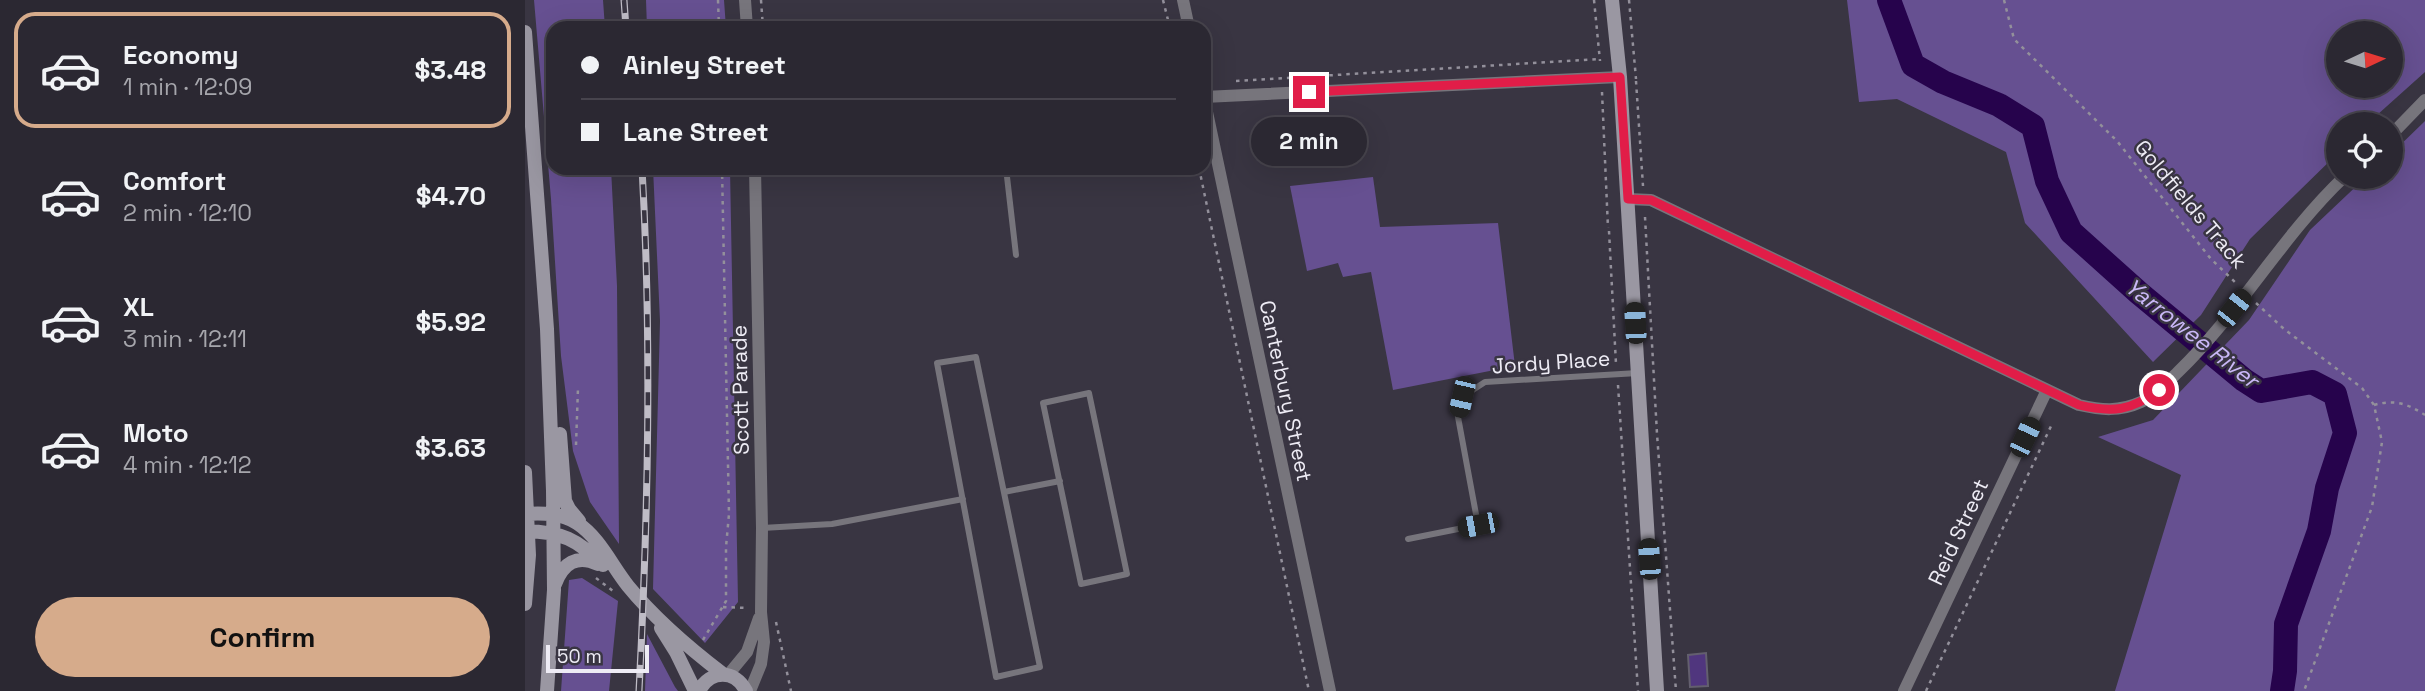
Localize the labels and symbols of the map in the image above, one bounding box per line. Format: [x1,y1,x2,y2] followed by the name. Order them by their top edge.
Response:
[2326,21,2403,98] north arrow
[1293,76,1325,108] route end
[1251,116,1367,166] callout: 2 min
[2129,134,2253,274] street label: Goldfields Track
[2119,271,2267,396] water label: Yarrowee River
[2213,285,2256,331] car
[1254,298,1318,484] street label: Canterbury Street
[1624,301,1647,345] car
[725,325,755,455] street label: Scott Parade
[1491,344,1611,380] street label: Jordy Place
[1448,374,1477,420] car
[2143,374,2175,406] route start
[2007,414,2044,460] car
[1922,475,1994,589] street label: Reid Street
[1456,511,1501,539] car
[1638,537,1661,581] car
[546,642,649,674] scale bar

